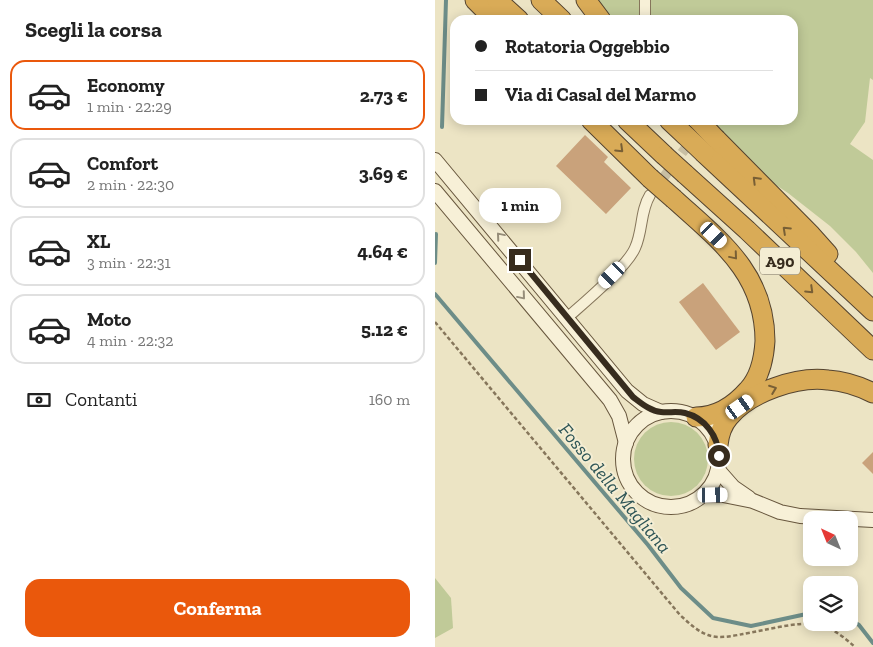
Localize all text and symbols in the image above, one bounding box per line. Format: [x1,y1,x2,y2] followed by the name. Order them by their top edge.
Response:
[25,16,162,43] text: Scegli la corsa
[505,35,670,58] text: Rotatoria Oggebbio
[27,73,72,118] icon: car
[87,74,165,97] text: Economy
[505,83,696,106] text: Via di Casal del Marmo
[360,84,408,107] text: 2.73 €
[87,97,172,116] text: 1 min · 22:29
[615,143,624,152] one-way arrow
[27,151,72,196] icon: car
[87,152,158,175] text: Comfort
[359,162,408,185] text: 3.69 €
[87,175,174,194] text: 2 min · 22:30
[753,177,762,186] one-way arrow
[479,188,561,222] callout: 1 min
[501,196,539,215] text: 1 min
[698,219,730,251] car
[783,227,792,236] one-way arrow
[27,229,72,274] icon: car
[87,230,110,253] text: XL
[496,233,505,242] one-way arrow
[357,240,408,263] text: 4.64 €
[760,248,800,274] road number: A90
[509,249,531,271] route end
[728,251,737,260] one-way arrow
[87,253,171,272] text: 3 min · 22:31
[596,259,627,291] car
[804,284,813,293] one-way arrow
[517,290,525,299] one-way arrow
[27,307,72,352] icon: car
[87,308,131,331] text: Moto
[361,318,408,341] text: 5.12 €
[87,331,174,350] text: 4 min · 22:32
[768,385,777,395] one-way arrow
[25,386,53,414] icon: cash
[65,388,137,411] text: Contanti
[369,390,410,409] text: 160 m
[723,392,756,422] car
[554,418,676,558] water label: Fosso della Magliana
[708,445,730,467] route start
[697,487,728,503] car
[803,511,857,566] north arrow
[803,511,858,631] map controls
[803,576,858,631] button: layers
[25,579,410,637] button: Conferma

